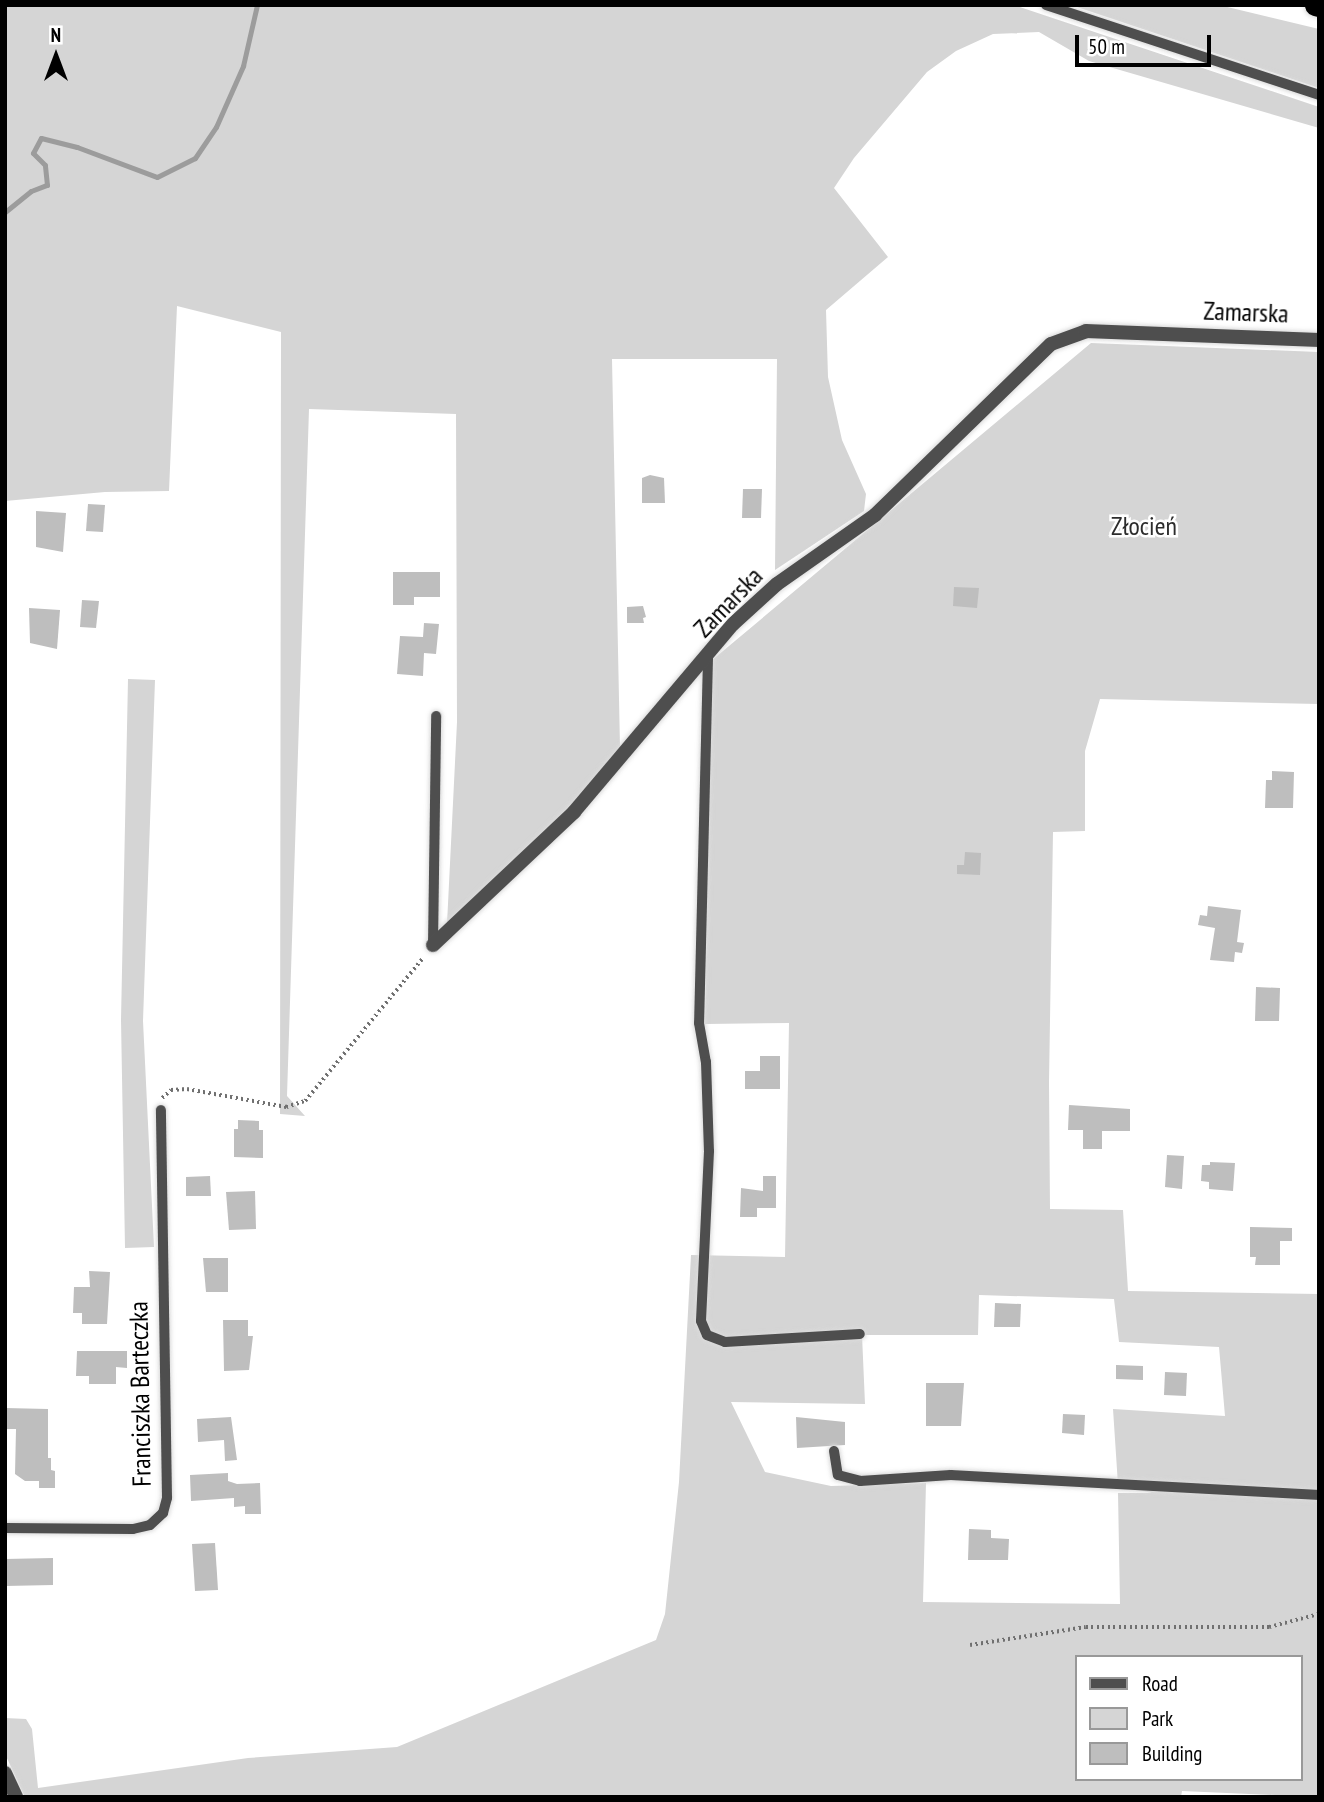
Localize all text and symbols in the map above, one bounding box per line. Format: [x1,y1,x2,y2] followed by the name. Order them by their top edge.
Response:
[21,21,91,91] north arrow
[1079,21,1216,65] scale bar
[51,23,61,47] text: N
[1088,33,1125,60] text: 50 m
[1203,295,1289,329] street label: Zamarska
[1111,510,1177,542] park label: Złocień
[687,561,769,643] street label: Zamarska
[123,1301,157,1487] street label: Franciszka Barteczka
[1076,1655,1303,1781] legend
[1142,1670,1178,1697] text: Road
[1142,1705,1173,1732] text: Park
[1142,1740,1202,1767] text: Building

